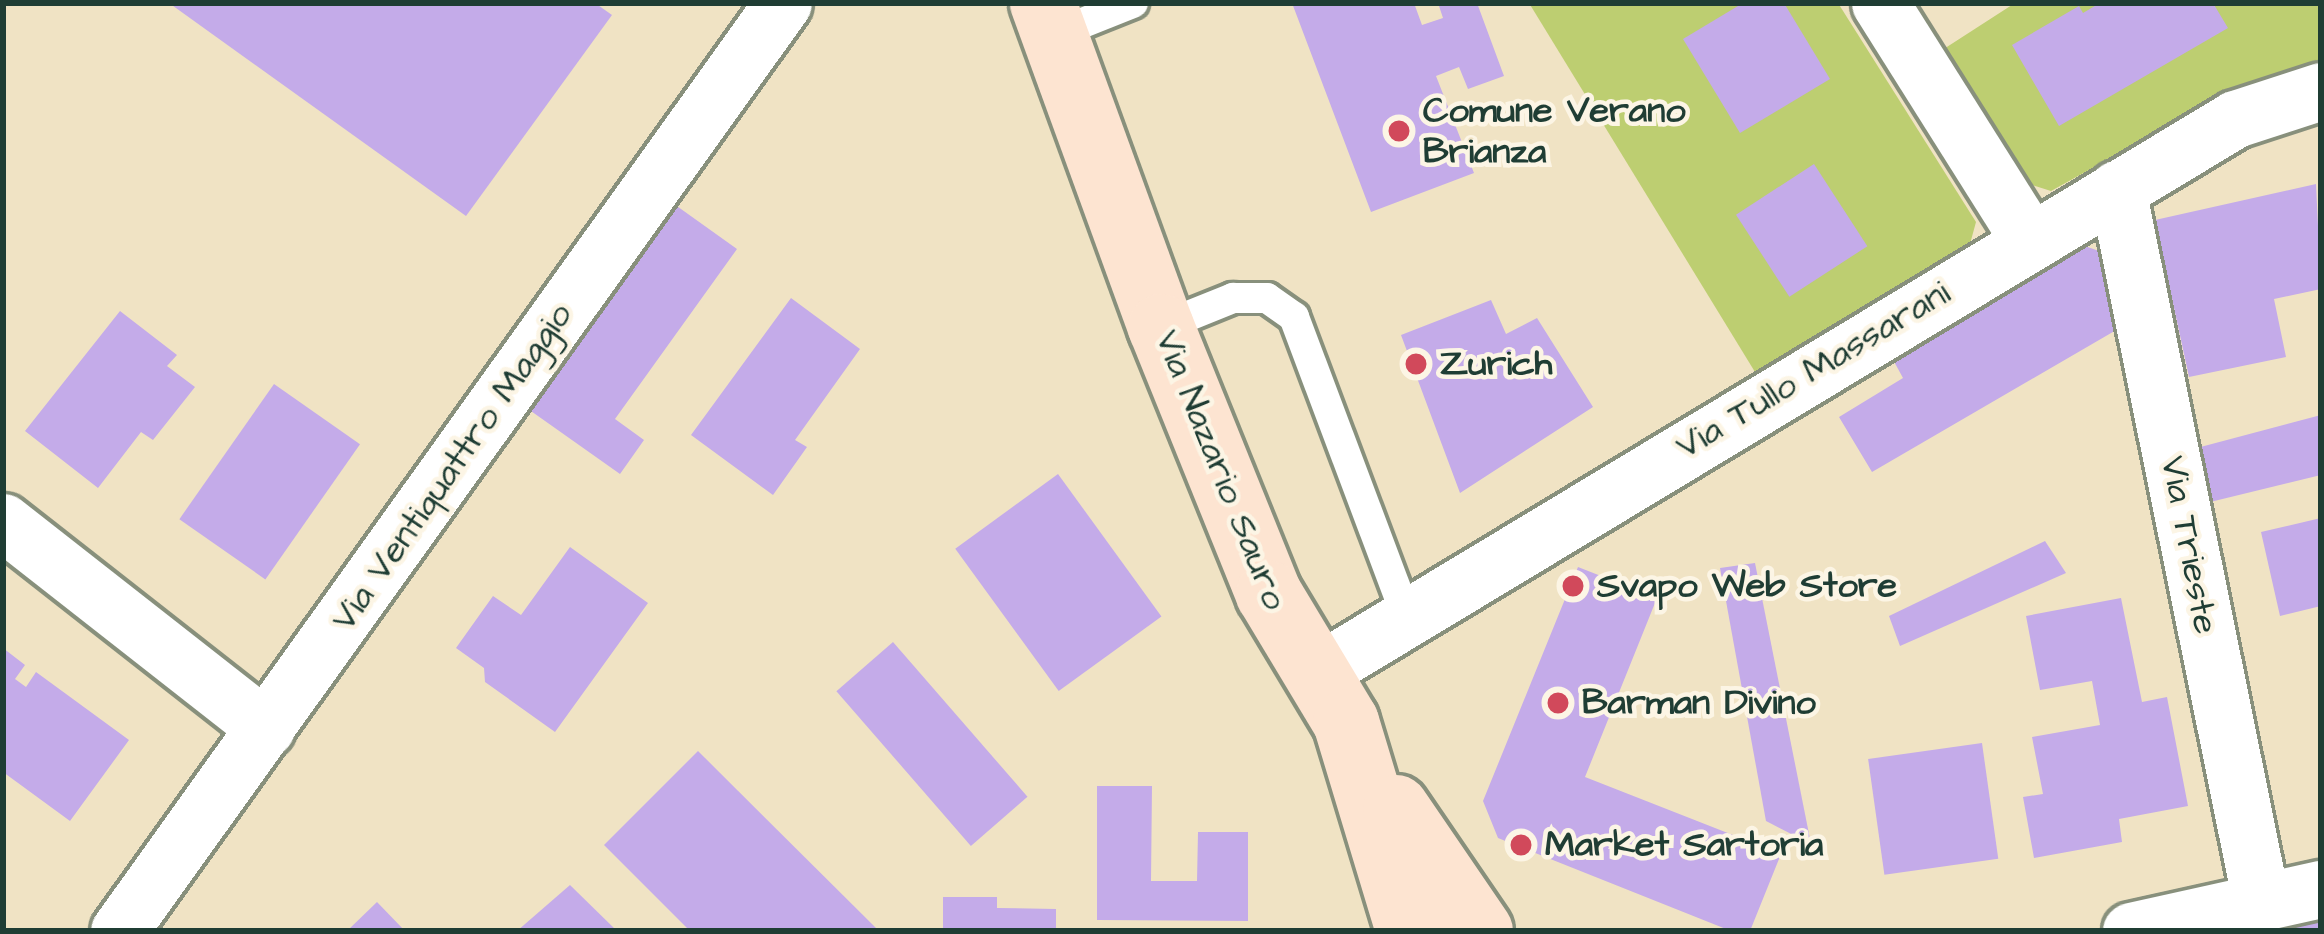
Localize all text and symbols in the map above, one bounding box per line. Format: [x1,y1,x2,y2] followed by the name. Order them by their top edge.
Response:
[1423,88,1685,173] place label: Comune Verano Brianza
[1386,118,1412,144] marker: Comune Verano Brianza
[1668,271,1958,469] street label: Via Tullo Massarani
[322,295,582,639] street label: Via Ventiquattro Maggio
[1145,324,1297,616] street label: Via Nazario Sauro
[1440,342,1552,386] place label: Zurich
[1403,351,1429,377] marker: Zurich
[2151,452,2227,638] street label: Via Trieste
[1597,564,1897,608] place label: Svapo Web Store
[1560,573,1586,599] marker: Svapo Web Store
[1582,681,1816,725] place label: Barman Divino
[1545,690,1571,716] marker: Barman Divino
[1545,823,1823,867] place label: Market Sartoria
[1508,832,1534,858] marker: Market Sartoria

